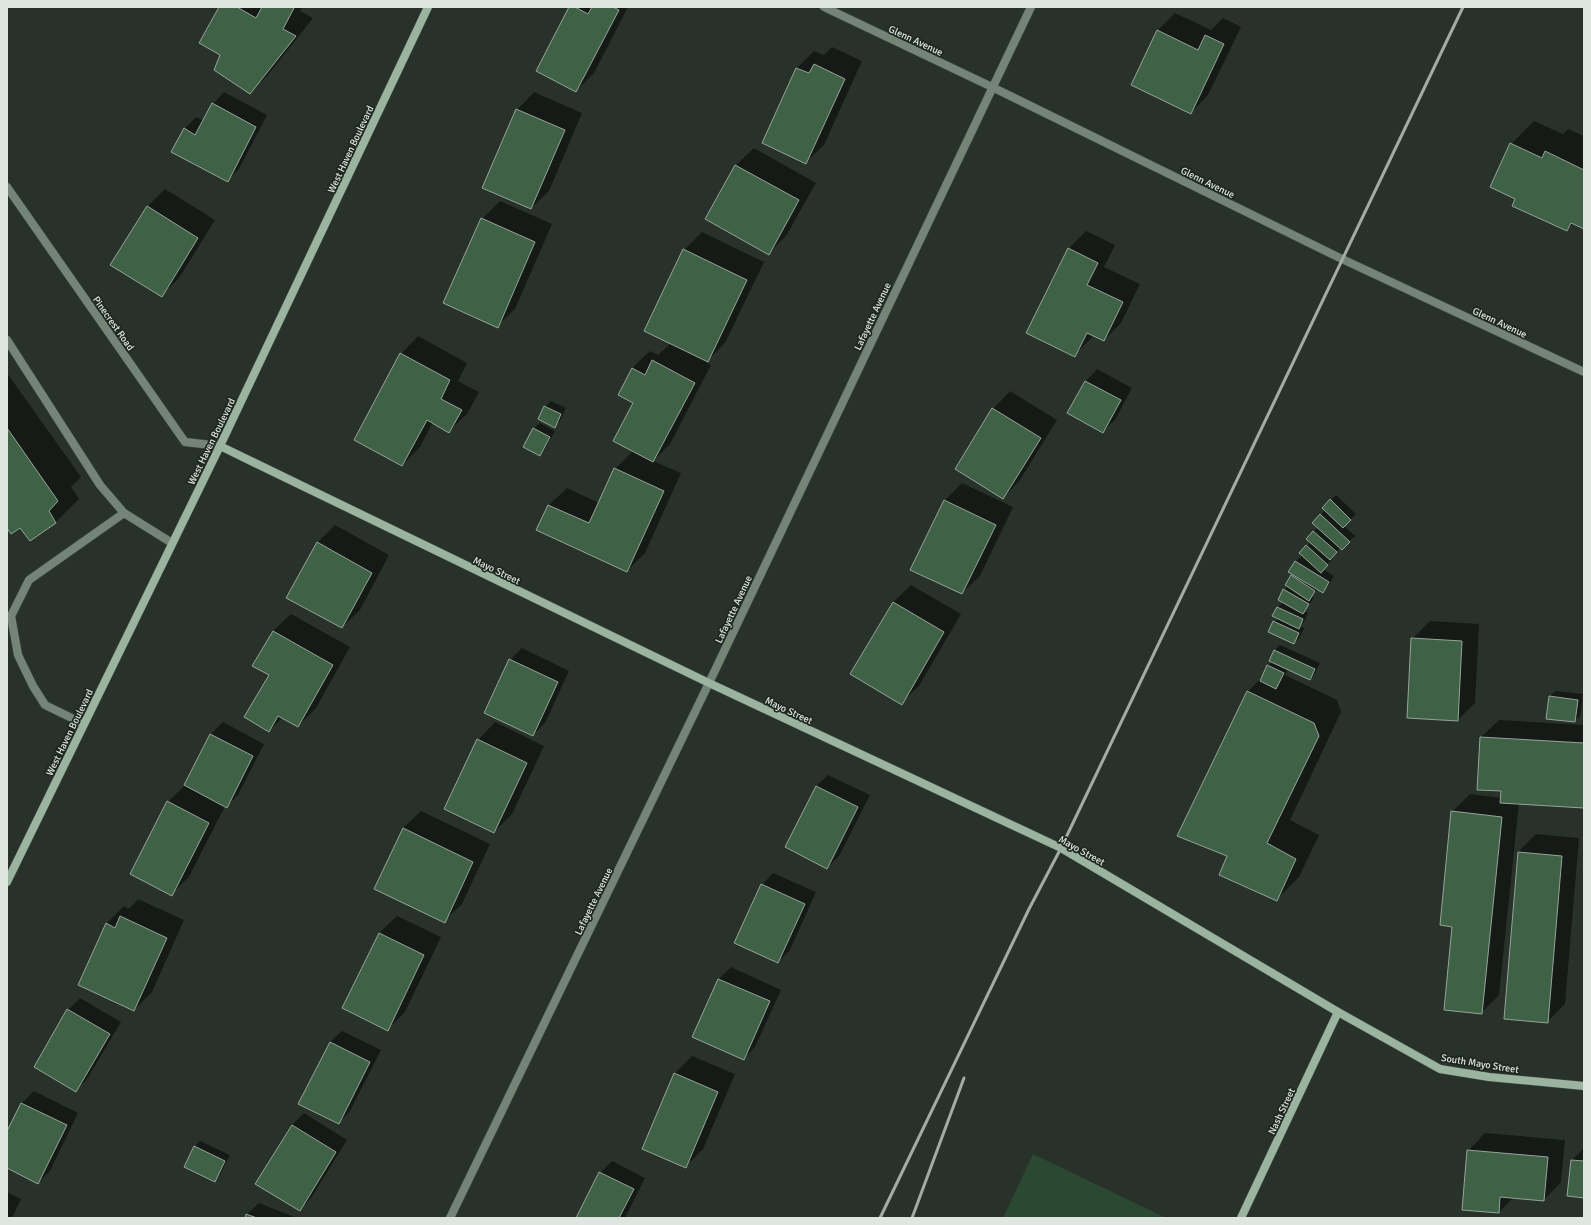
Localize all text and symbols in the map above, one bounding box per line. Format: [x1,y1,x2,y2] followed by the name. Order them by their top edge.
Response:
[886,23,945,59] street label: Glenn Avenue
[325,104,376,195] street label: West Haven Boulevard
[1179,165,1237,201] street label: Glenn Avenue
[852,281,894,352] street label: Lafayette Avenue
[90,294,136,353] street label: Pinecrest Road
[1470,305,1529,341] street label: Glenn Avenue
[186,396,238,487] street label: West Haven Boulevard
[471,554,523,588] street label: Mayo Street
[713,574,755,645] street label: Lafayette Avenue
[44,687,96,778] street label: West Haven Boulevard
[763,695,815,727] street label: Mayo Street
[1056,833,1107,869] street label: Mayo Street
[572,866,615,937] street label: Lafayette Avenue
[1440,1052,1520,1076] street label: South Mayo Street
[1266,1086,1298,1137] street label: Nash Street

